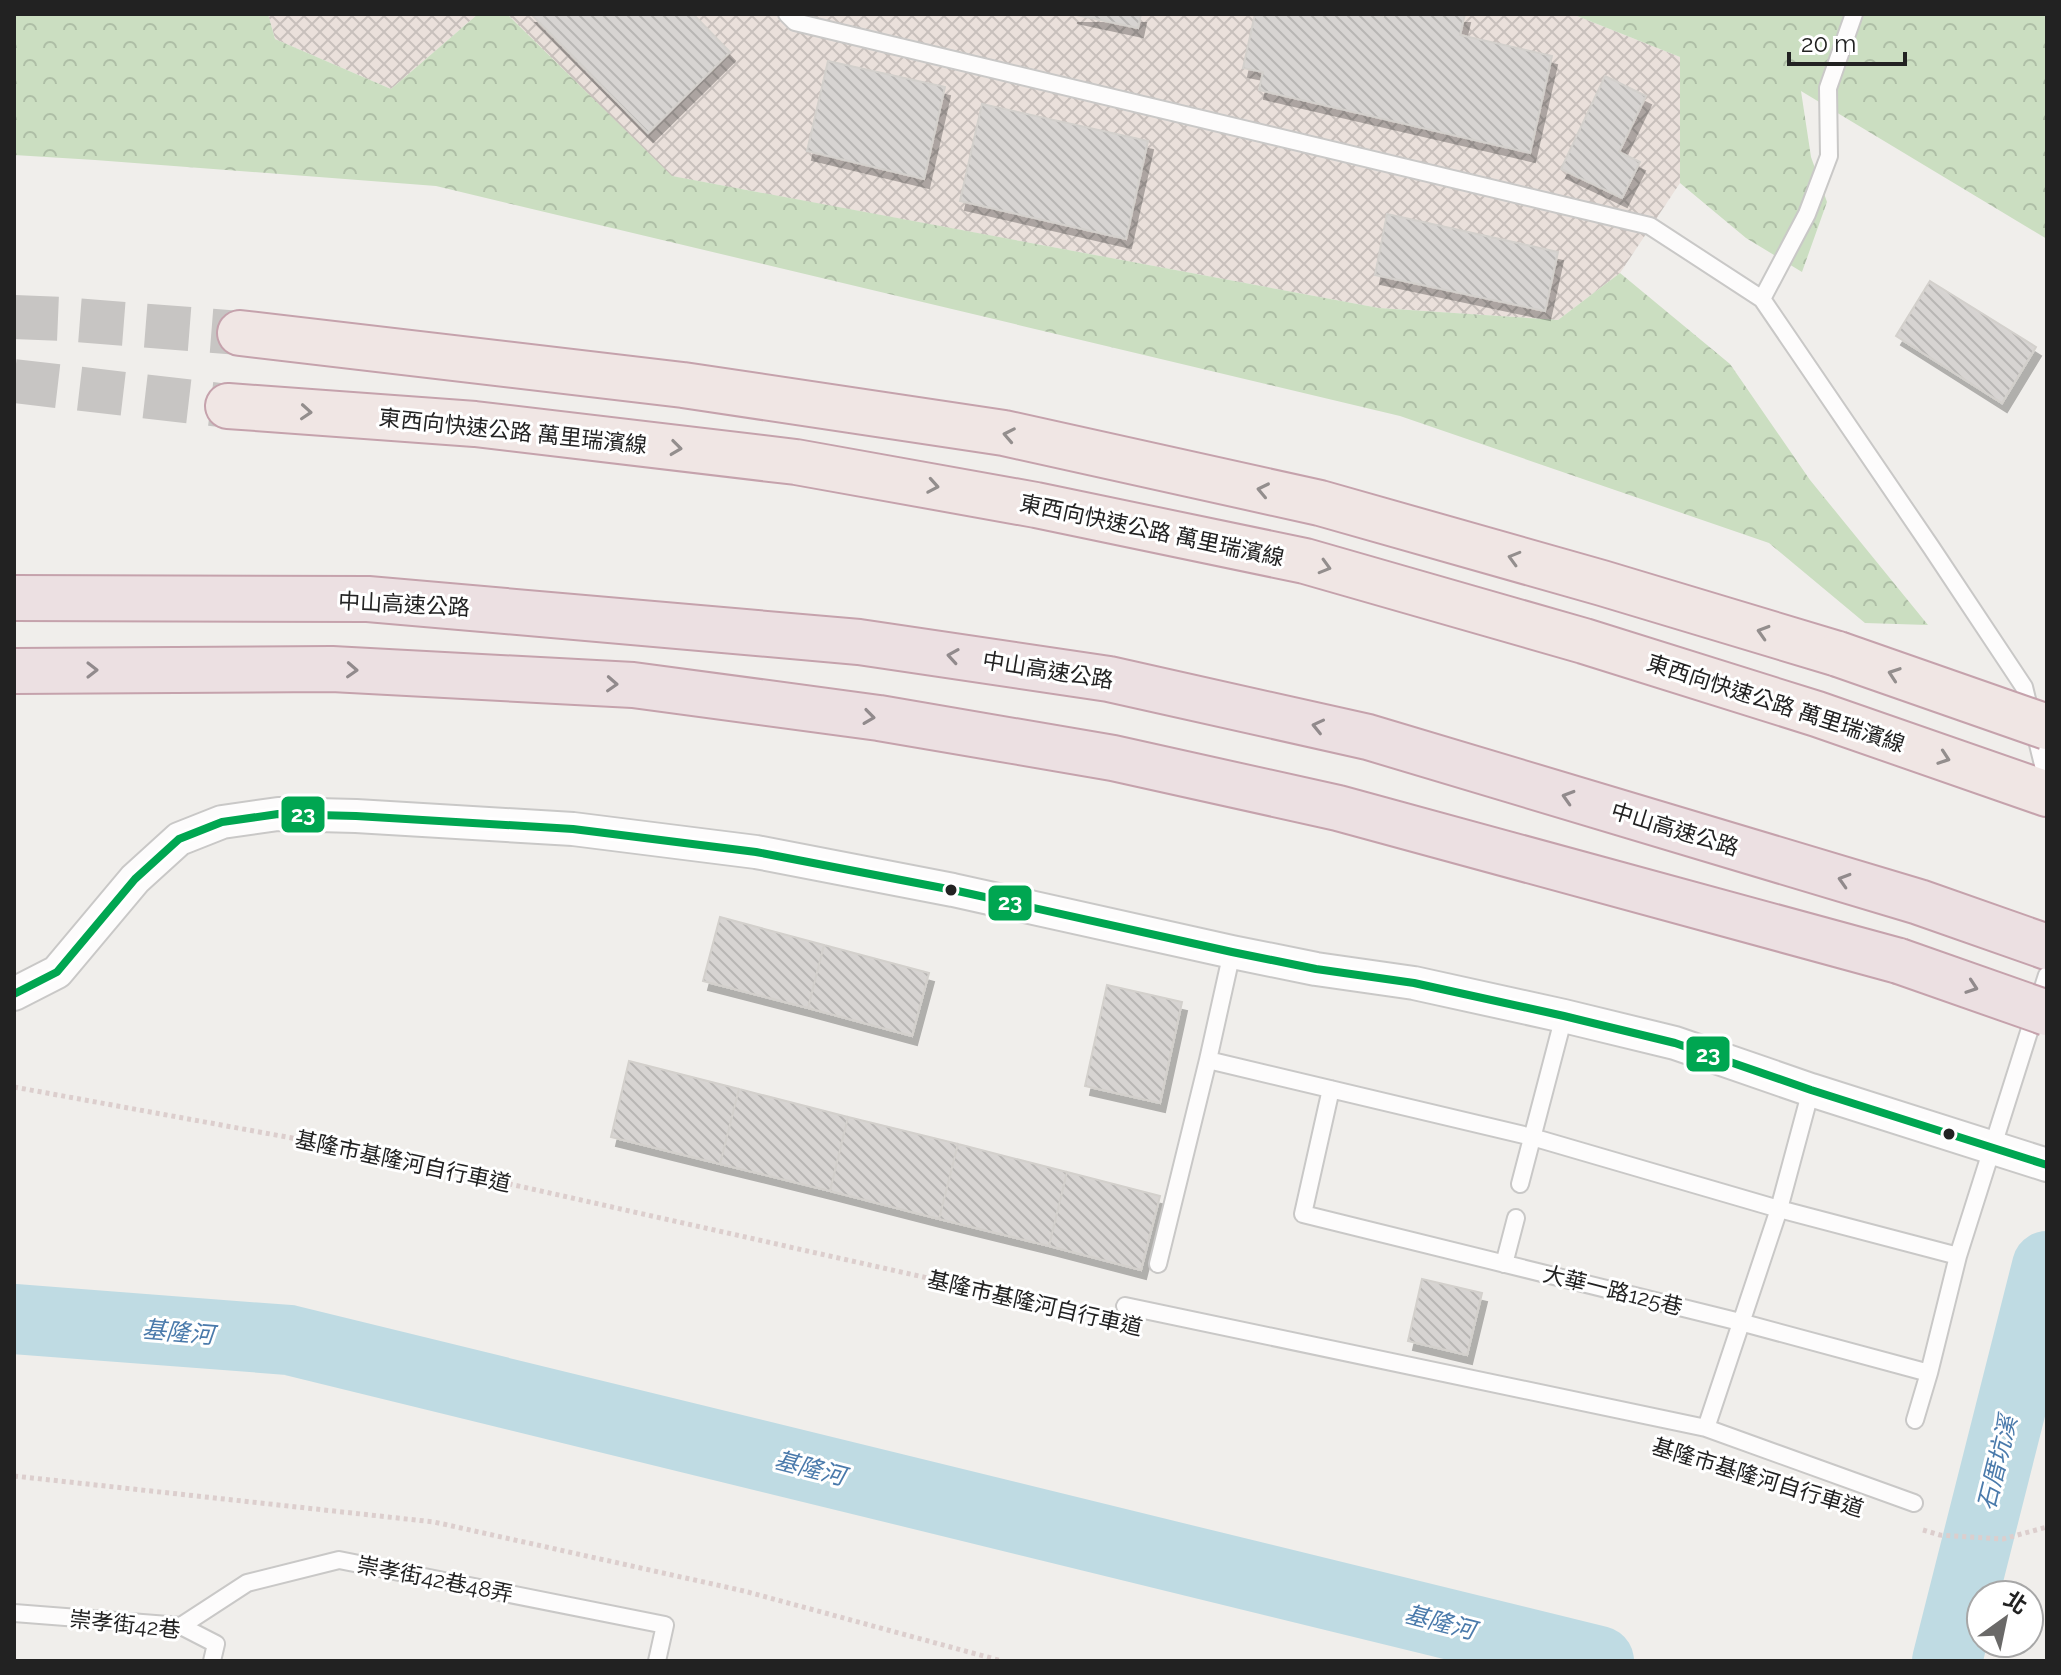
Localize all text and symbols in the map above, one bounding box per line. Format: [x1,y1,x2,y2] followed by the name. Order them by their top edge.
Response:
[1789,16,1905,66] scale bar
[1801,29,1856,58] text: 20 m
[300,403,313,420] one-way arrow
[378,404,648,458] street label: 東西向快速公路 萬里瑞濱線
[1002,427,1016,444] one-way arrow
[669,439,683,456] one-way arrow
[926,477,940,494] one-way arrow
[1257,482,1270,499] one-way arrow
[1017,489,1287,571] street label: 東西向快速公路 萬里瑞濱線
[1507,551,1521,567] one-way arrow
[1317,558,1331,574] one-way arrow
[337,588,471,620] street label: 中山高速公路
[1757,625,1771,641] one-way arrow
[981,647,1115,693] street label: 中山高速公路
[946,648,960,665] one-way arrow
[1644,649,1908,757] street label: 東西向快速公路 萬里瑞濱線
[346,661,359,678] one-way arrow
[86,662,99,679] one-way arrow
[1888,667,1902,683] one-way arrow
[606,675,619,692] one-way arrow
[863,708,876,725] one-way arrow
[1312,718,1325,735] one-way arrow
[1936,748,1950,765] one-way arrow
[1562,790,1575,806] one-way arrow
[280,795,326,834] line badge: 23
[1608,797,1742,861] street label: 中山高速公路
[291,801,315,827] text: 23
[1837,873,1851,889] one-way arrow
[943,882,959,898] unlabelled marker
[987,884,1033,922] line badge: 23
[998,889,1022,915] text: 23
[1965,977,1979,993] one-way arrow
[1685,1035,1731,1073] line badge: 23
[1696,1041,1720,1067] text: 23
[293,1125,513,1197] street label: 基隆市基隆河自行車道
[1941,1126,1957,1142] unlabelled marker
[1541,1260,1685,1320] street label: 大華一路125巷
[925,1266,1145,1340] street label: 基隆市基隆河自行車道
[141,1314,219,1350] water label: 基隆河
[1971,1410,2023,1513] water label: 石厝坑溪
[1649,1432,1867,1522] street label: 基隆市基隆河自行車道
[772,1445,852,1492] water label: 基隆河
[355,1551,515,1607] street label: 崇孝街42巷48弄
[1965,1579,2045,1659] north arrow
[2000,1585,2032,1619] text: 北
[1402,1599,1482,1646] water label: 基隆河
[68,1605,182,1643] street label: 崇孝街42巷

